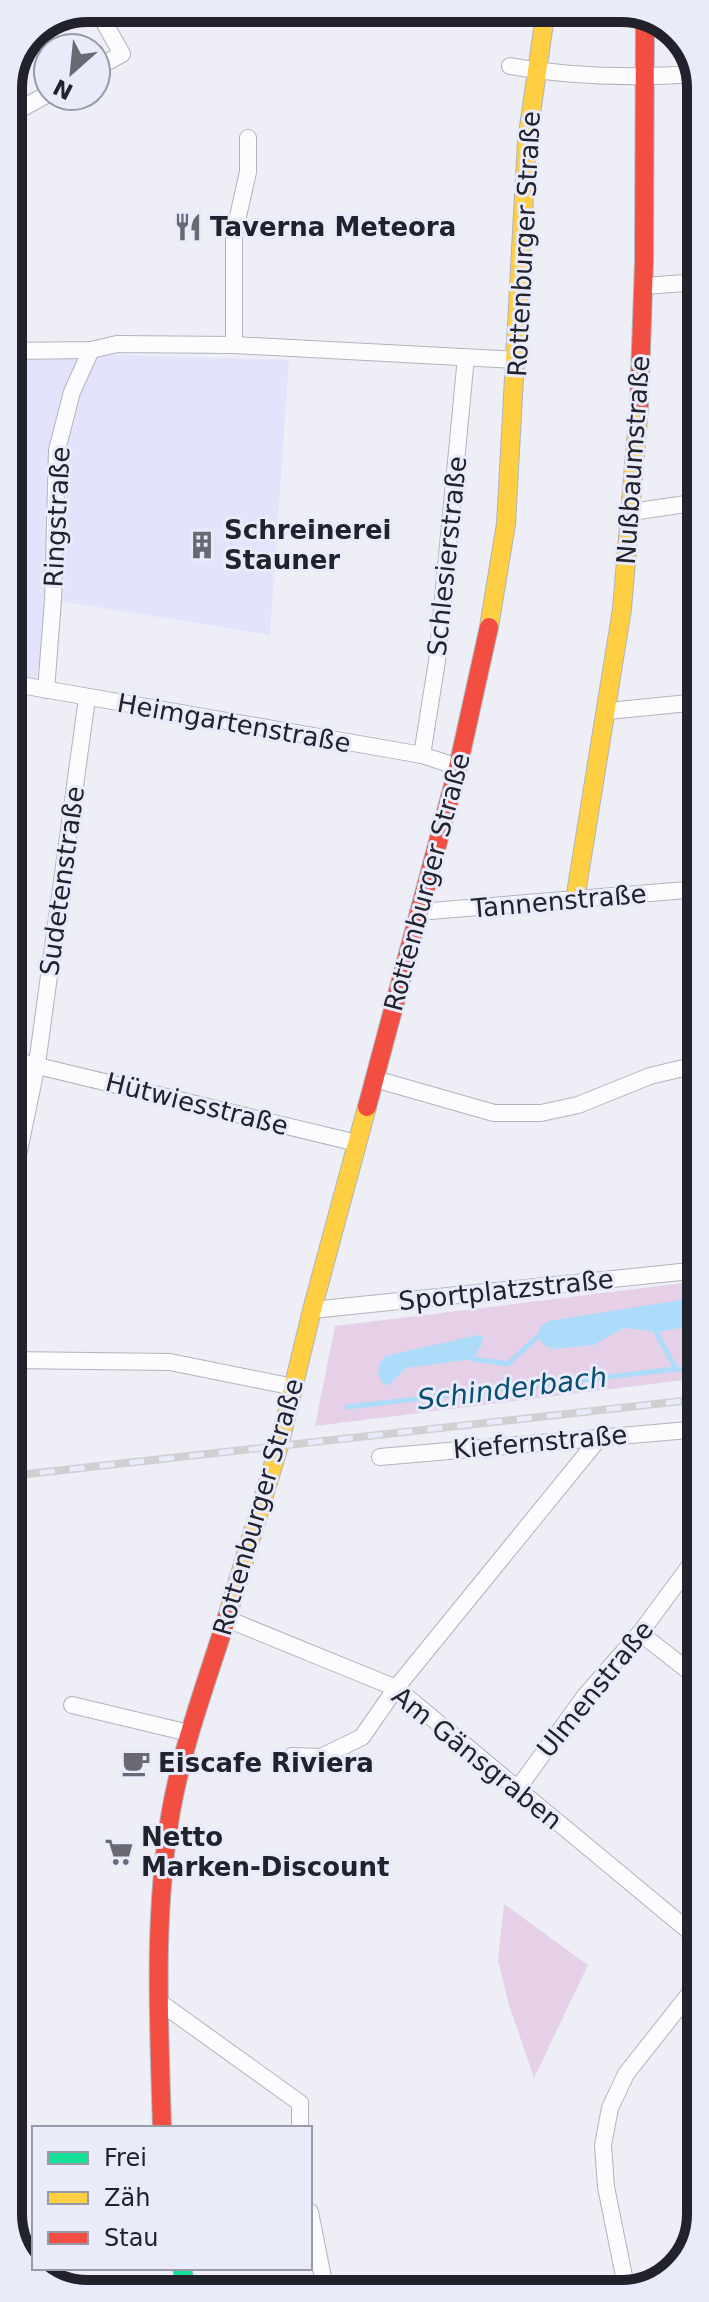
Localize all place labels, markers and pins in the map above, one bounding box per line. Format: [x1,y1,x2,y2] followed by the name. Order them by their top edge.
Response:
[173,212,203,242] restaurant icon: Taverna Meteora
[210,212,456,242] place label: Taverna Meteora
[224,515,392,575] place label: Schreinerei Stauner
[187,530,217,560] building icon: Schreinerei Stauner
[121,1748,151,1778] cafe icon: Eiscafe Riviera
[158,1748,374,1778] place label: Eiscafe Riviera
[141,1822,389,1882] place label: Netto Marken-Discount
[104,1837,134,1867] supermarket icon: Netto Marken-Discount

